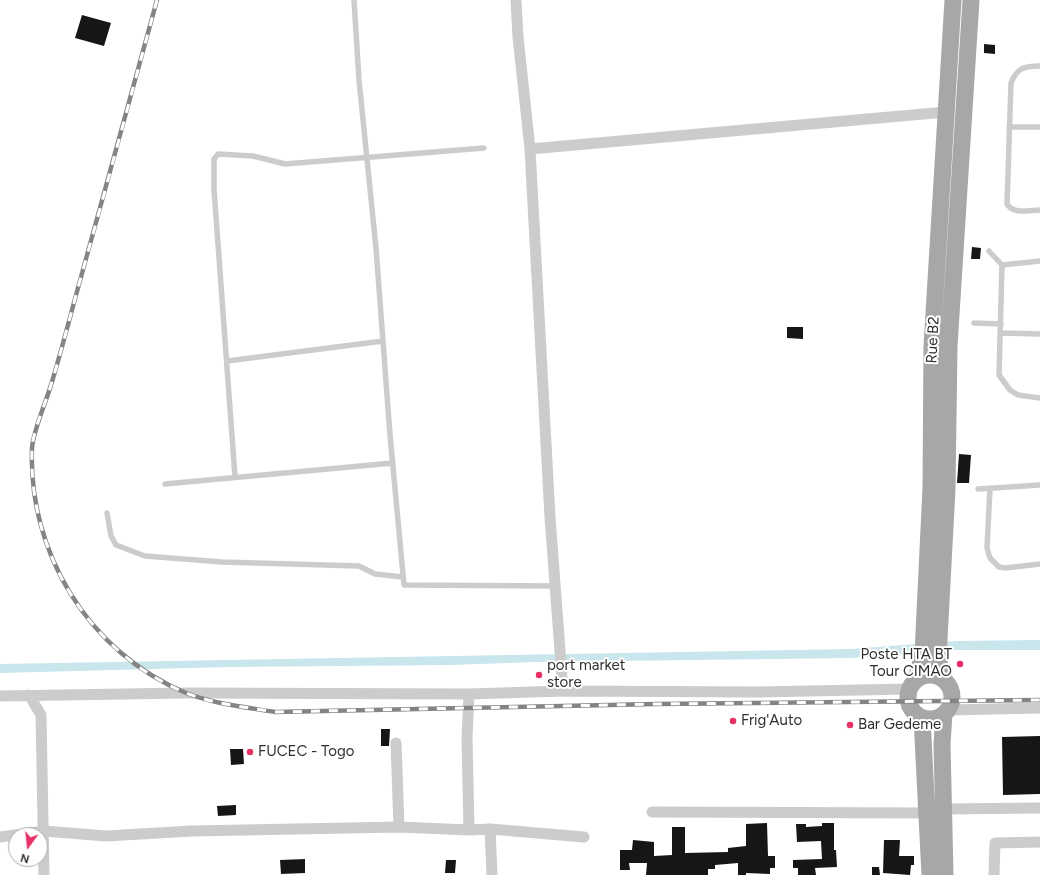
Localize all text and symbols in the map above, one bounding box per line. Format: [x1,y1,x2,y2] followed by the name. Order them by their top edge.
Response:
[923,316,943,364] street label: Rue B2
[860,646,952,681] place label: Poste HTA BT Tour CIMAO
[547,657,625,692] place label: port market store
[955,659,965,669] marker: Poste HTA BT Tour CIMAO
[534,670,544,680] marker: port market store
[741,712,802,730] place label: Frig'Auto
[728,716,738,726] marker: Frig'Auto
[858,716,941,734] place label: Bar Gedeme
[845,720,855,730] marker: Bar Gedeme
[258,743,354,761] place label: FUCEC - Togo
[245,747,255,757] marker: FUCEC - Togo
[8,827,48,867] north arrow
[19,851,31,865] text: N

